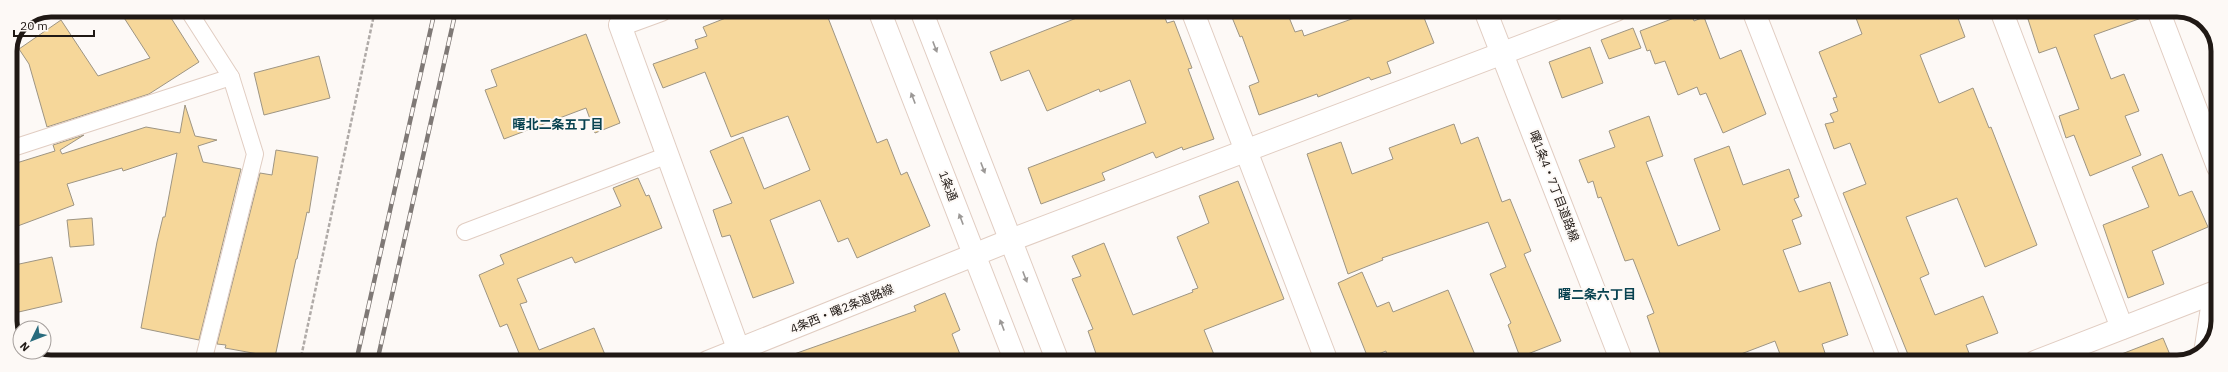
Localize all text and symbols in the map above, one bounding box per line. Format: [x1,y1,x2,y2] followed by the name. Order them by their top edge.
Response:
[14,12,94,38] scale bar
[20,18,48,33] text: 20 m
[933,41,939,53] one-way arrow
[910,92,916,104] one-way arrow
[512,116,604,133] district label: 曙北二条五丁目
[1526,128,1583,243] street label: 曙1条4・7丁目道路線
[980,162,986,174] one-way arrow
[936,169,961,203] street label: 1条通
[957,213,963,225] one-way arrow
[1023,271,1029,283] one-way arrow
[788,281,896,336] street label: 4条西・曙2条道路線
[1558,286,1636,303] district label: 曙二条六丁目
[998,319,1004,331] one-way arrow
[12,320,52,360] north arrow
[17,339,33,355] text: N

